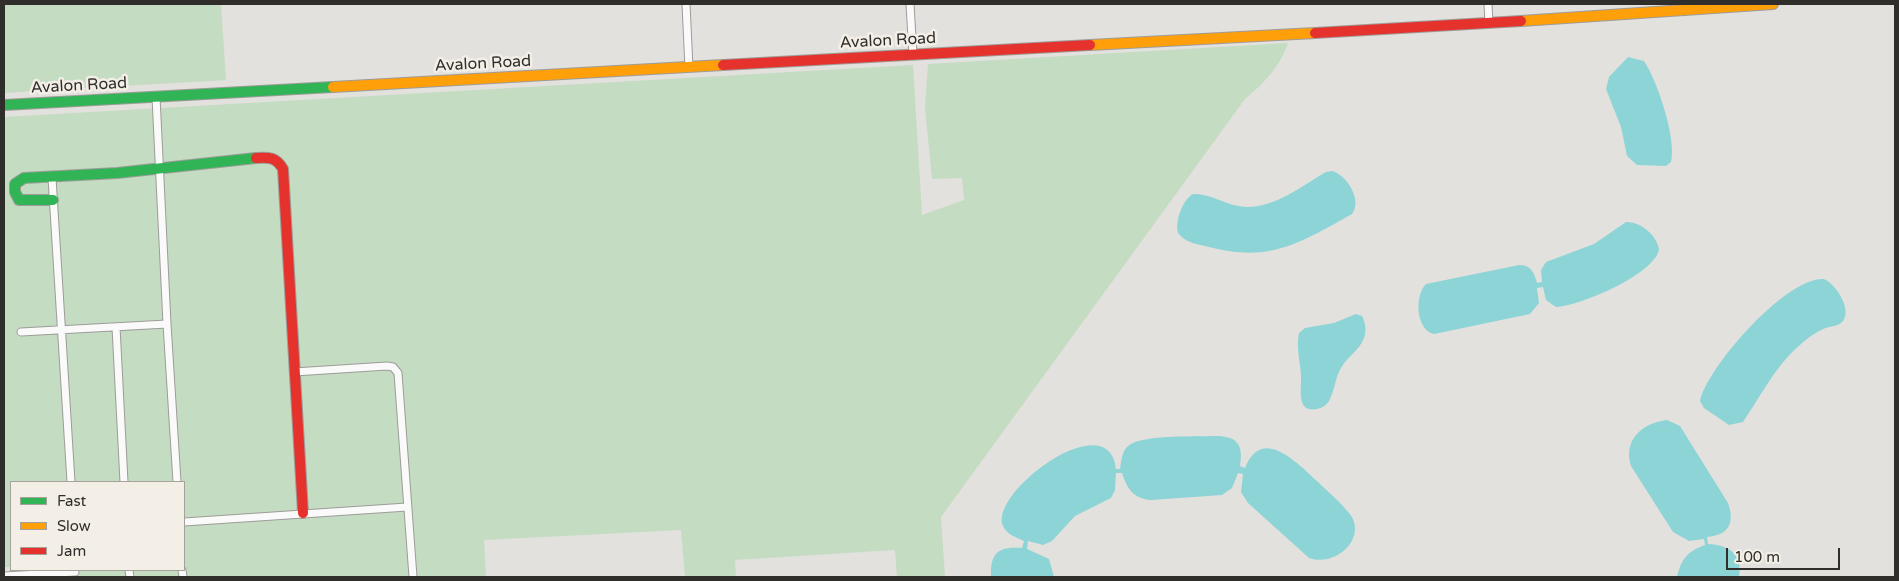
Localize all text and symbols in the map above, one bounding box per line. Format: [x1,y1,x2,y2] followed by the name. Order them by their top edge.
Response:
[839,29,937,53] street label: Avalon Road
[434,52,532,76] street label: Avalon Road
[30,74,128,98] street label: Avalon Road
[10,481,185,571] legend
[57,492,86,510] text: Fast
[57,517,91,535] text: Slow
[1729,538,1843,570] scale bar
[57,542,86,560] text: Jam
[1734,548,1780,566] text: 100 m

